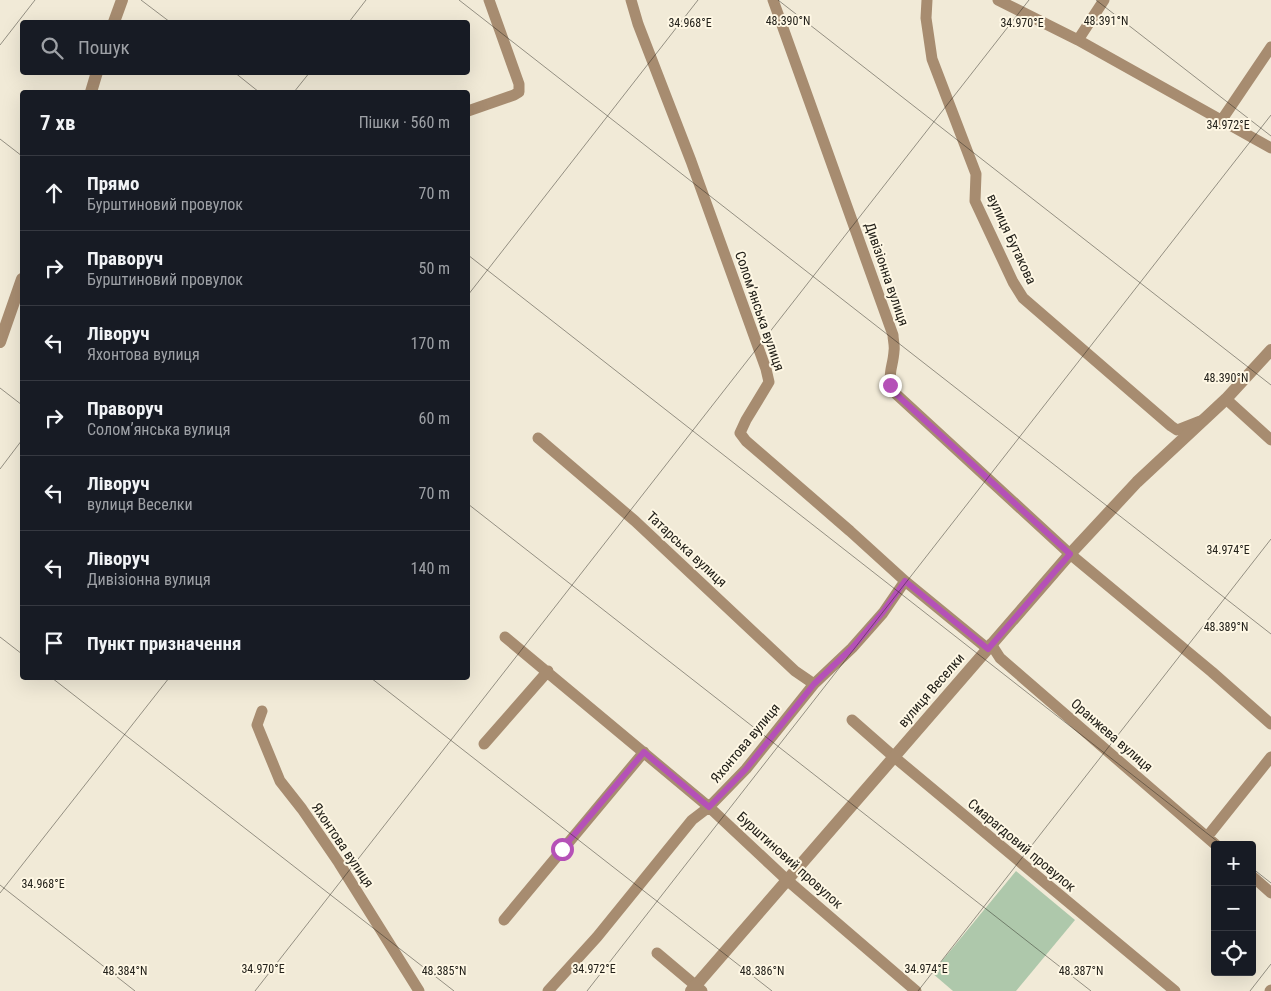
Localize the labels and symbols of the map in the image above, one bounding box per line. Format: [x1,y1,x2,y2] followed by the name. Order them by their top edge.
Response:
[766,14,810,28] text: 48.390°N
[1084,14,1128,28] text: 48.391°N
[668,16,712,30] text: 34.968°E
[1000,16,1044,30] text: 34.970°E
[1206,118,1250,132] text: 34.972°E
[984,191,1040,287] street label: вулиця Бутакова
[862,220,912,328] street label: Дивізіонна вулиця
[732,249,788,373] street label: Соломʼянська вулиця
[1204,371,1248,385] text: 48.390°N
[879,374,902,397] route end
[644,508,730,590] street label: Татарська вулиця
[1206,543,1250,557] text: 34.974°E
[1204,620,1248,634] text: 48.389°N
[895,650,967,730] street label: вулиця Веселки
[1068,695,1156,775] street label: Оранжева вулиця
[707,700,783,786] street label: Яхонтова вулиця
[965,795,1079,895] street label: Смарагдовий провулок
[309,800,377,890] street label: Яхонтова вулиця
[734,808,846,912] street label: Бурштиновий провулок
[551,838,574,861] route start
[21,877,65,891] text: 34.968°E
[241,962,285,976] text: 34.970°E
[572,962,616,976] text: 34.972°E
[904,962,948,976] text: 34.974°E
[103,964,147,978] text: 48.384°N
[422,964,466,978] text: 48.385°N
[740,964,784,978] text: 48.386°N
[1059,964,1103,978] text: 48.387°N

